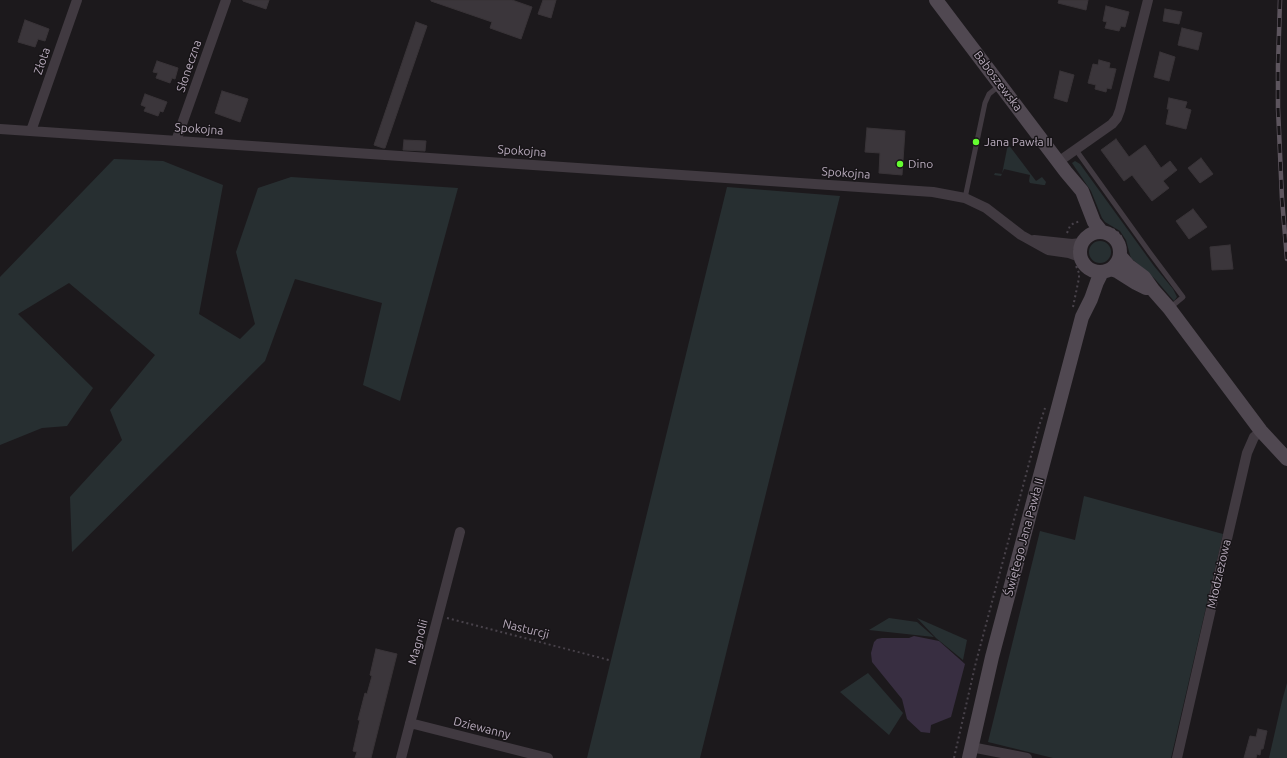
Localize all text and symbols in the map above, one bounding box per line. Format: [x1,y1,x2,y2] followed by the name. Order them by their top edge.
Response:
[173,38,205,94] street label: Słoneczna
[31,45,53,77] street label: Złota
[971,48,1025,114] street label: Baboszewska
[174,120,224,138] street label: Spokojna
[984,135,1053,149] place label: Jana Pawła II
[971,137,981,147] marker: Jana Pawła II
[497,142,547,160] street label: Spokojna
[908,157,933,171] place label: Dino
[895,159,905,169] marker: Dino
[821,164,871,182] street label: Spokojna
[1001,476,1047,598] street label: Świętego Jana Pawła II
[1204,538,1234,610] street label: Młodzieżowa
[501,616,551,642] street label: Nasturcji
[405,618,431,666] street label: Magnolii
[452,714,512,742] street label: Dziewanny

